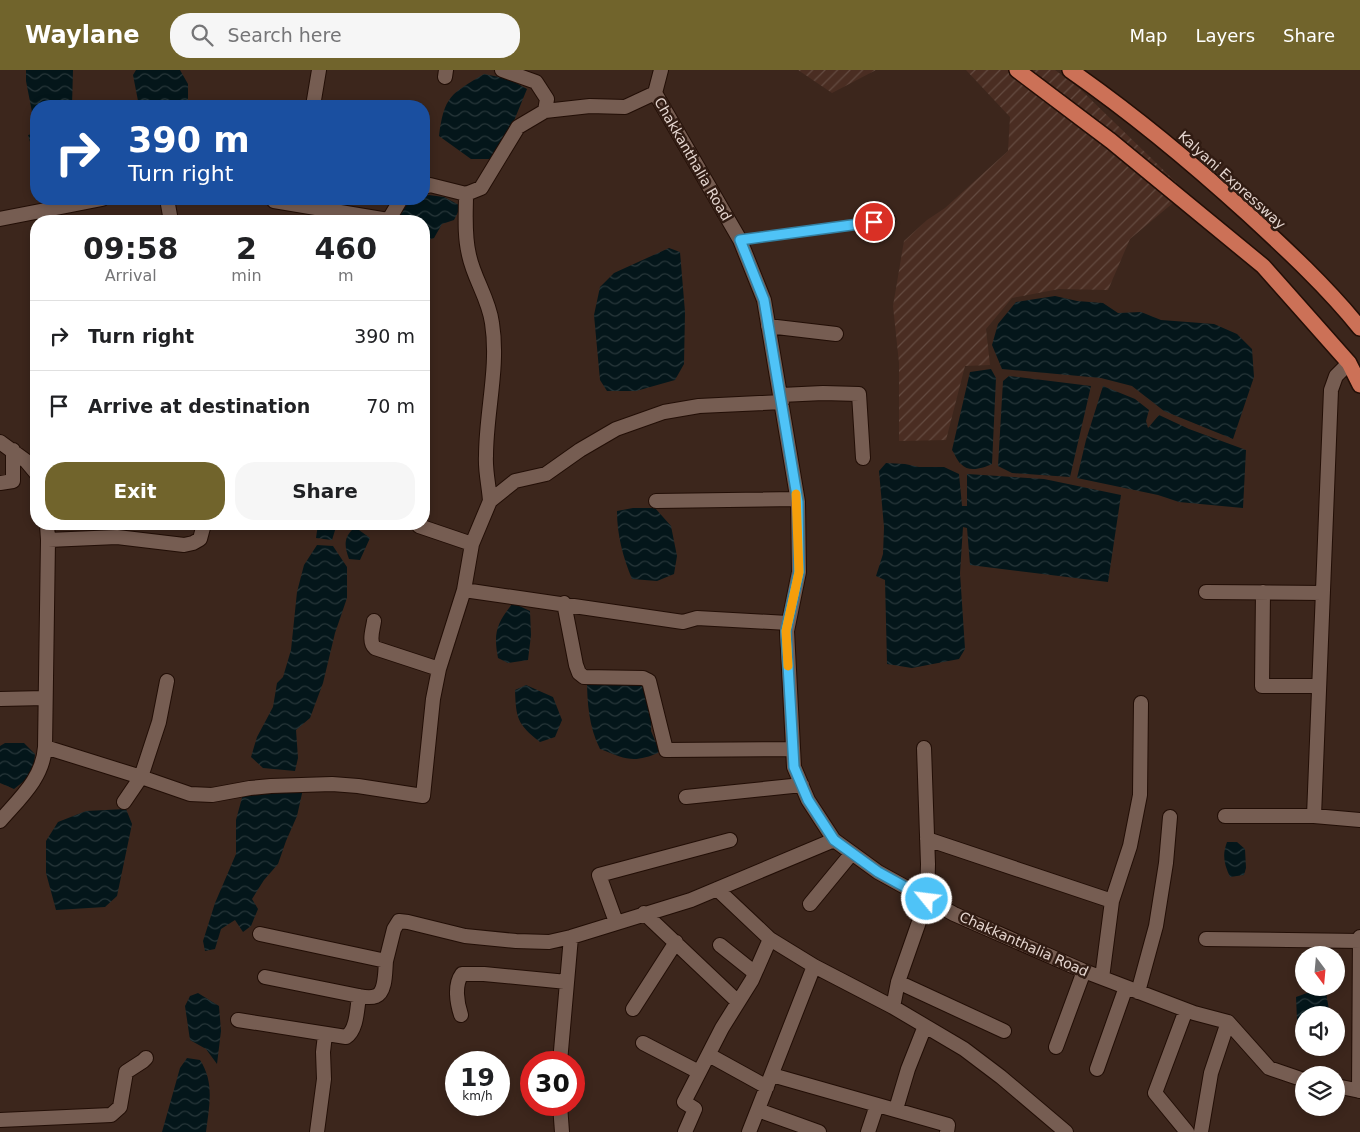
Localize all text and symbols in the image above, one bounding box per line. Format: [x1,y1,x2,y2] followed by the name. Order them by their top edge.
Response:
[170,13,520,58] search box
[25,21,140,49] text: Waylane
[188,21,216,49] icon: search
[228,24,342,46] text: Search here
[1129,25,1167,46] text: Map
[1195,25,1255,46] text: Layers
[1283,25,1335,46] text: Share
[651,95,735,223] street label: Chakkanthalia Road
[45,120,110,185] icon: right
[128,120,250,160] text: 390 m
[1175,128,1289,232] street label: Kalyani Expressway
[128,161,233,186] text: Turn right
[853,201,895,243] pin
[860,208,888,236] icon: arrive
[83,231,178,266] text: 09:58
[236,231,257,266] text: 2
[314,231,377,266] text: 460
[105,266,157,285] text: Arrival
[231,266,262,285] text: min
[338,266,354,285] text: m
[45,322,73,350] icon: right
[88,325,194,347] text: Turn right
[354,325,415,347] text: 390 m
[45,392,73,420] icon: arrive
[88,395,310,417] text: Arrive at destination
[366,395,415,417] text: 70 m
[45,462,225,520] button: Exit
[235,462,415,520] button: Share
[900,872,952,924] position arrow
[957,908,1091,980] street label: Chakkanthalia Road
[1295,946,1345,996] north arrow
[1295,946,1345,1116] map controls
[1295,1006,1345,1056] button: sound
[520,1051,585,1116] speed limit sign: 30
[460,1063,495,1092] text: 19
[1295,1066,1345,1116] button: layers
[462,1089,493,1103] text: km/h

